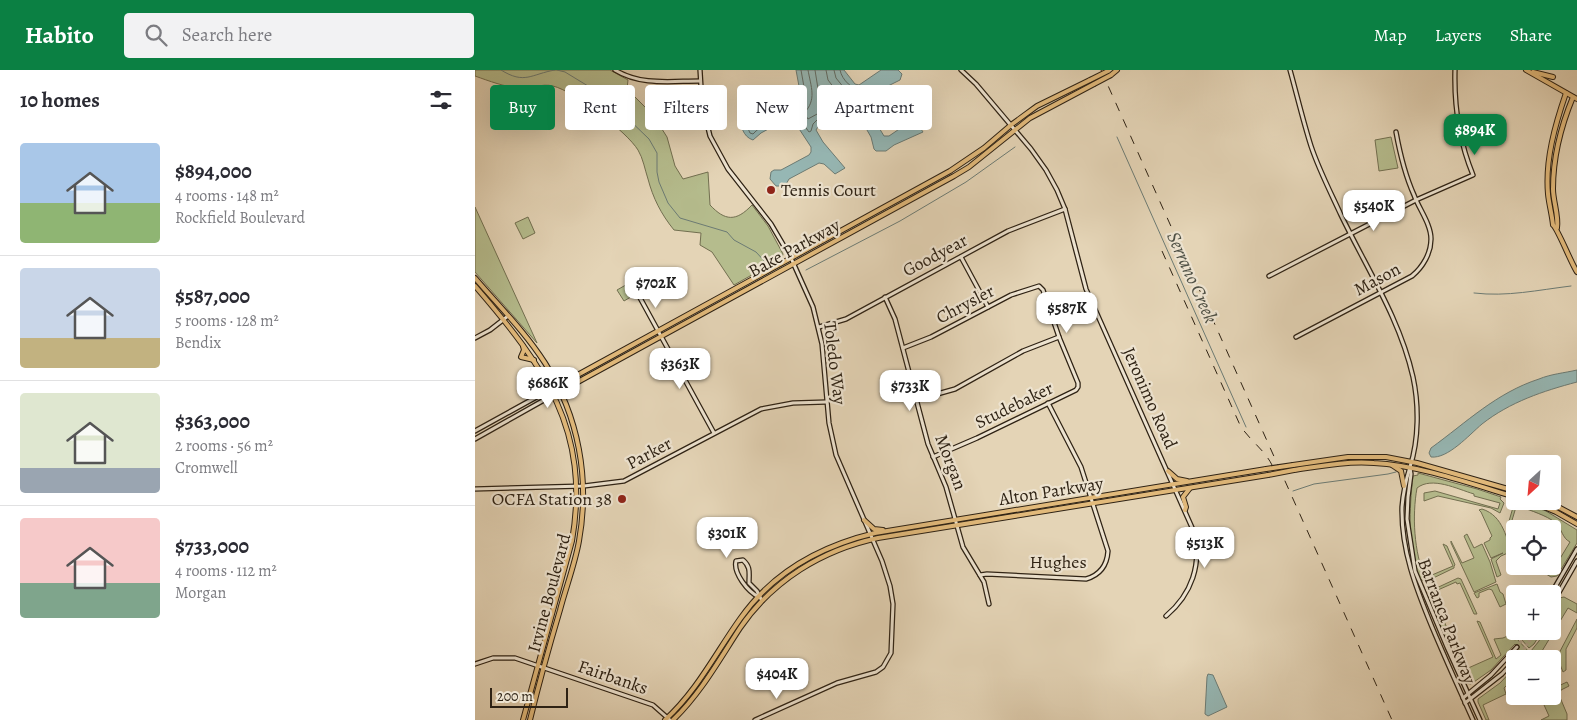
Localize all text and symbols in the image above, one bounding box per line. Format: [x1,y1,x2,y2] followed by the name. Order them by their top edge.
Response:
[124,13,474,58] search box
[25,19,94,51] text: Habito
[142,21,170,49] icon: search
[182,22,272,48] text: Search here
[1374,23,1407,47] text: Map
[1435,23,1482,47] text: Layers
[1510,23,1552,47] text: Share
[490,85,555,130] chip: Buy
[565,85,635,130] chip: Rent
[645,85,727,130] chip: Filters
[737,85,807,130] chip: New
[817,85,932,130] chip: Apartment
[20,86,100,114] text: 10 homes
[427,86,455,114] icon: filters
[1440,114,1510,156] pin: $894K
[1455,119,1495,141] text: $894K
[175,157,252,185] text: $894,000
[60,163,120,223] icon: home
[781,178,876,202] place label: Tennis Court
[765,184,777,196] marker: Tennis Court
[175,185,279,207] text: 4 rooms · 148 m²
[1339,190,1409,232] pin: $540K
[1354,195,1394,217] text: $540K
[175,207,305,229] text: Rockfield Boulevard
[744,212,845,283] street label: Bake Parkway
[1160,227,1224,327] water label: Serrano Creek
[898,228,972,282] street label: Goodyear
[1349,257,1405,301] street label: Mason
[621,266,691,309] pin: $702K
[636,272,676,294] text: $702K
[932,279,998,329] street label: Chrysler
[175,282,250,310] text: $587,000
[60,288,120,348] icon: home
[1032,292,1102,334] pin: $587K
[1047,297,1087,319] text: $587K
[175,310,279,332] text: 5 rooms · 128 m²
[818,320,852,407] street label: Toledo Way
[175,332,221,354] text: Bendix
[1117,343,1183,453] street label: Jeronimo Road
[645,348,715,390] pin: $363K
[660,353,700,375] text: $363K
[513,366,583,409] pin: $686K
[875,370,945,412] pin: $733K
[528,372,568,394] text: $686K
[891,375,929,397] text: $733K
[971,376,1057,434] street label: Studebaker
[175,407,250,435] text: $363,000
[60,413,120,473] icon: home
[622,431,676,475] street label: Parker
[929,431,973,493] street label: Morgan
[175,435,273,457] text: 2 rooms · 56 m²
[1506,455,1561,510] north arrow
[1506,455,1561,705] map controls
[175,457,238,479] text: Cromwell
[996,471,1106,511] street label: Alton Parkway
[492,487,612,511] place label: OCFA Station 38
[616,493,628,505] marker: OCFA Station 38
[692,516,762,559] pin: $301K
[1506,520,1561,575] button: locate
[708,522,746,544] text: $301K
[1170,526,1240,569] pin: $513K
[522,531,576,655] street label: Irvine Boulevard
[175,532,249,560] text: $733,000
[1186,532,1224,554] text: $513K
[60,538,120,598] icon: home
[1029,550,1087,574] street label: Hughes
[1412,555,1482,688] street label: Barranca Parkway
[175,560,277,582] text: 4 rooms · 112 m²
[175,582,226,604] text: Morgan
[1506,585,1561,640] button: +
[1506,650,1561,705] button: −
[575,654,651,700] street label: Fairbanks
[742,658,812,700] pin: $404K
[756,663,798,685] text: $404K
[490,685,567,708] scale bar
[497,687,533,706] text: 200 m

